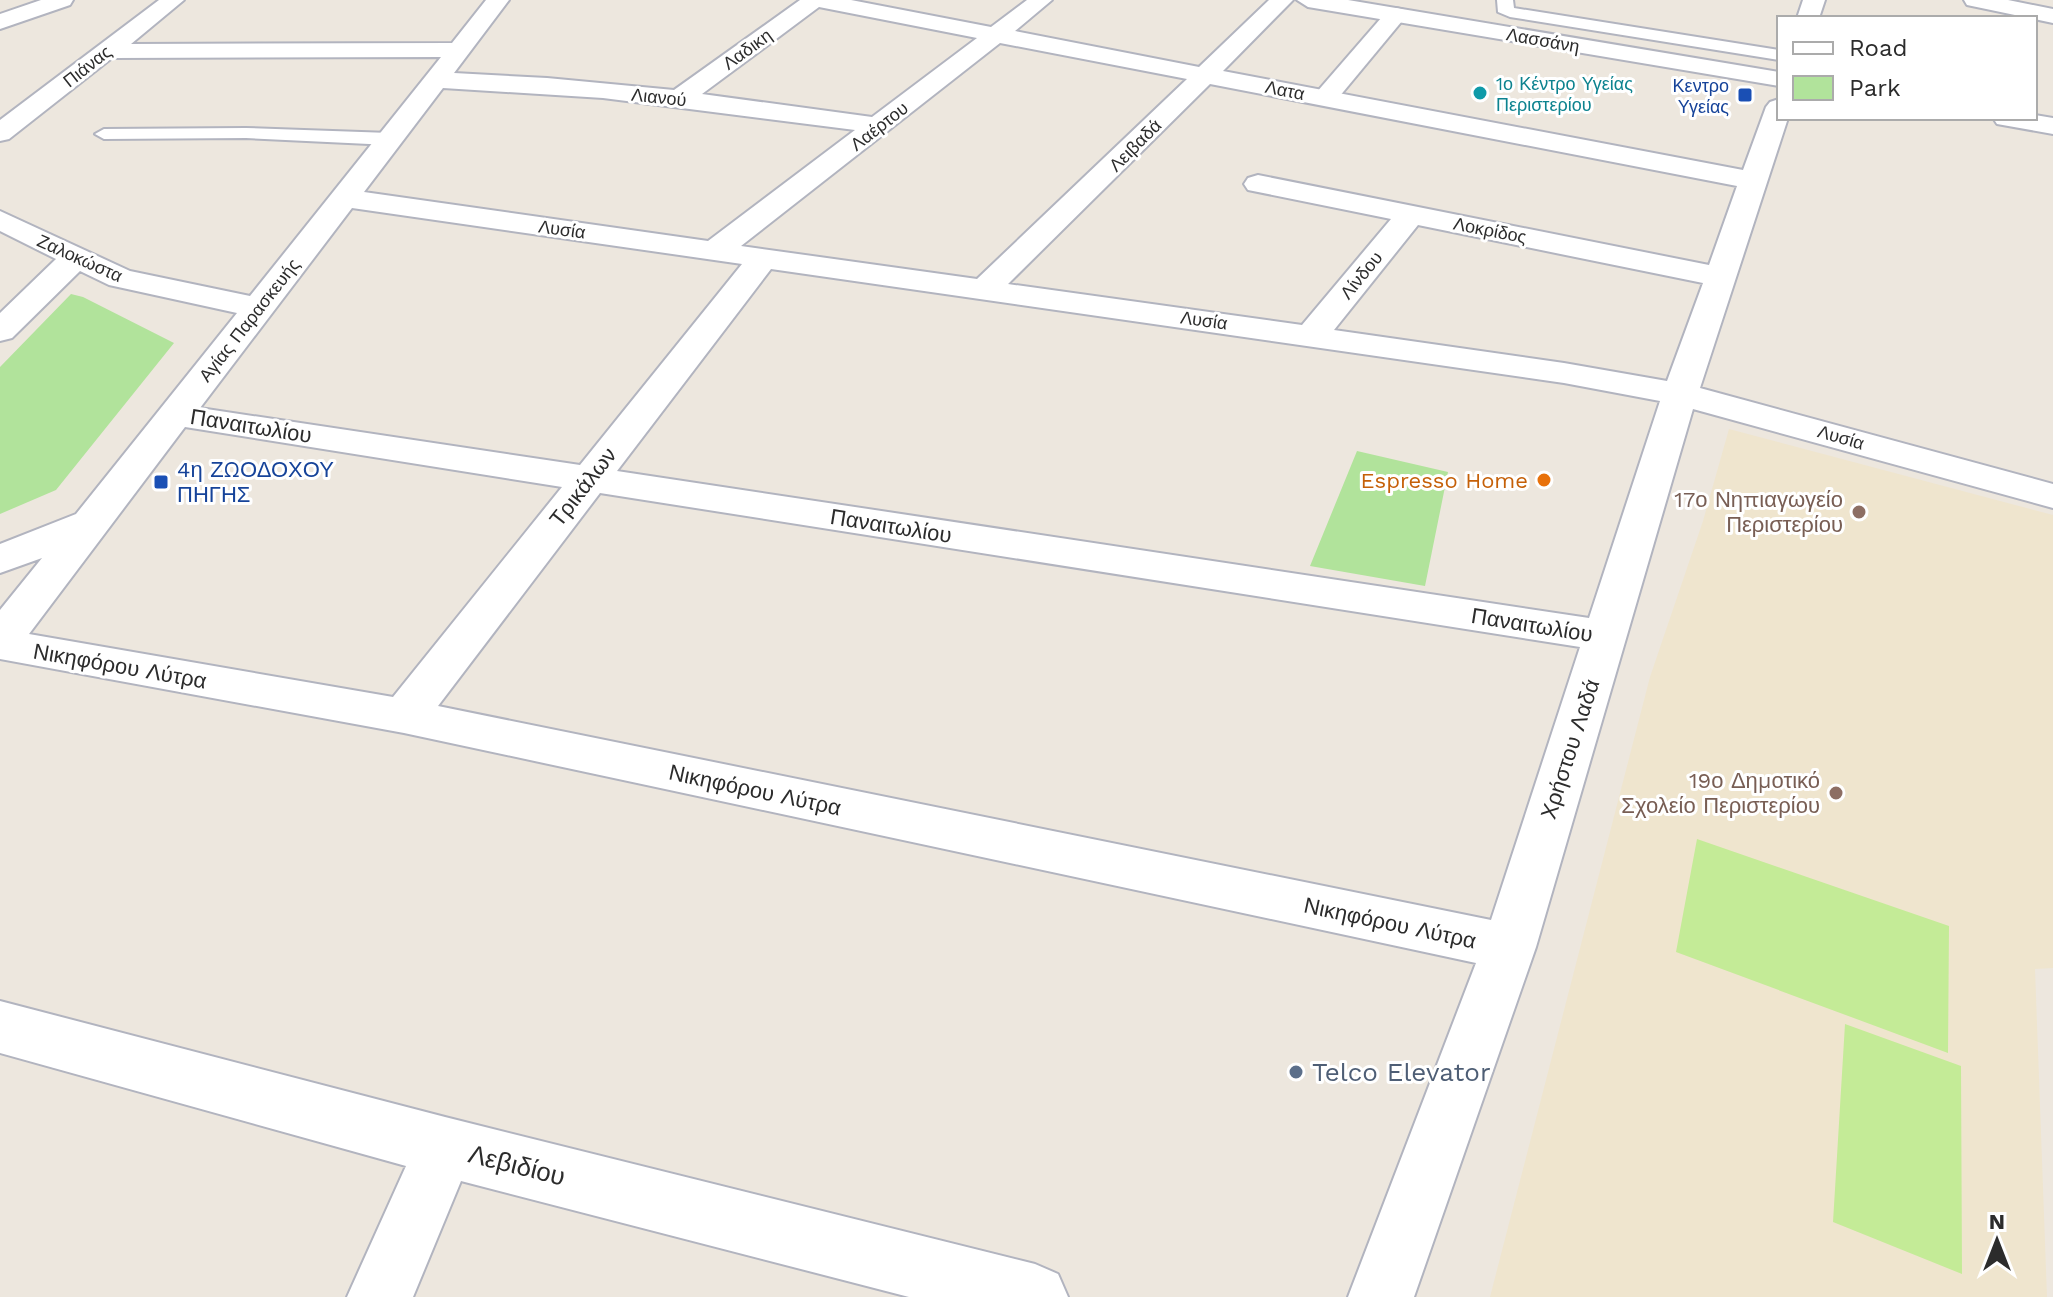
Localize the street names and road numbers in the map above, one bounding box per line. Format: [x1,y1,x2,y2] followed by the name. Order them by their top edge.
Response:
[1505,23,1581,57] street label: Λασσάνη
[718,24,776,74] street label: Λαδικη
[59,40,116,91] street label: Πιάνας
[1264,76,1306,104] street label: Λατα
[630,84,688,110] street label: Λιανού
[846,97,912,155] street label: Λαέρτου
[1105,115,1165,175] street label: Λειβαδά
[1452,213,1529,247] street label: Λοκρίδος
[537,215,587,243] street label: Λυσία
[34,230,126,286] street label: Ζαλοκώστα
[1336,247,1386,303] street label: Λίνδου
[194,254,304,386] street label: Αγίας Παρασκευής
[1179,306,1229,334] street label: Λυσία
[189,404,313,448] street label: Παναιτωλίου
[1815,420,1867,454] street label: Λυσία
[544,443,622,531] street label: Τρικάλων
[829,504,953,548] street label: Παναιτωλίου
[1470,603,1594,647] street label: Παναιτωλίου
[31,638,209,694] street label: Νικηφόρου Λύτρα
[1536,676,1604,822] street label: Χρήστου Λαδά
[667,760,844,821] street label: Νικηφόρου Λύτρα
[1302,893,1479,954] street label: Νικηφόρου Λύτρα
[466,1139,568,1191] street label: Λεβιδίου

